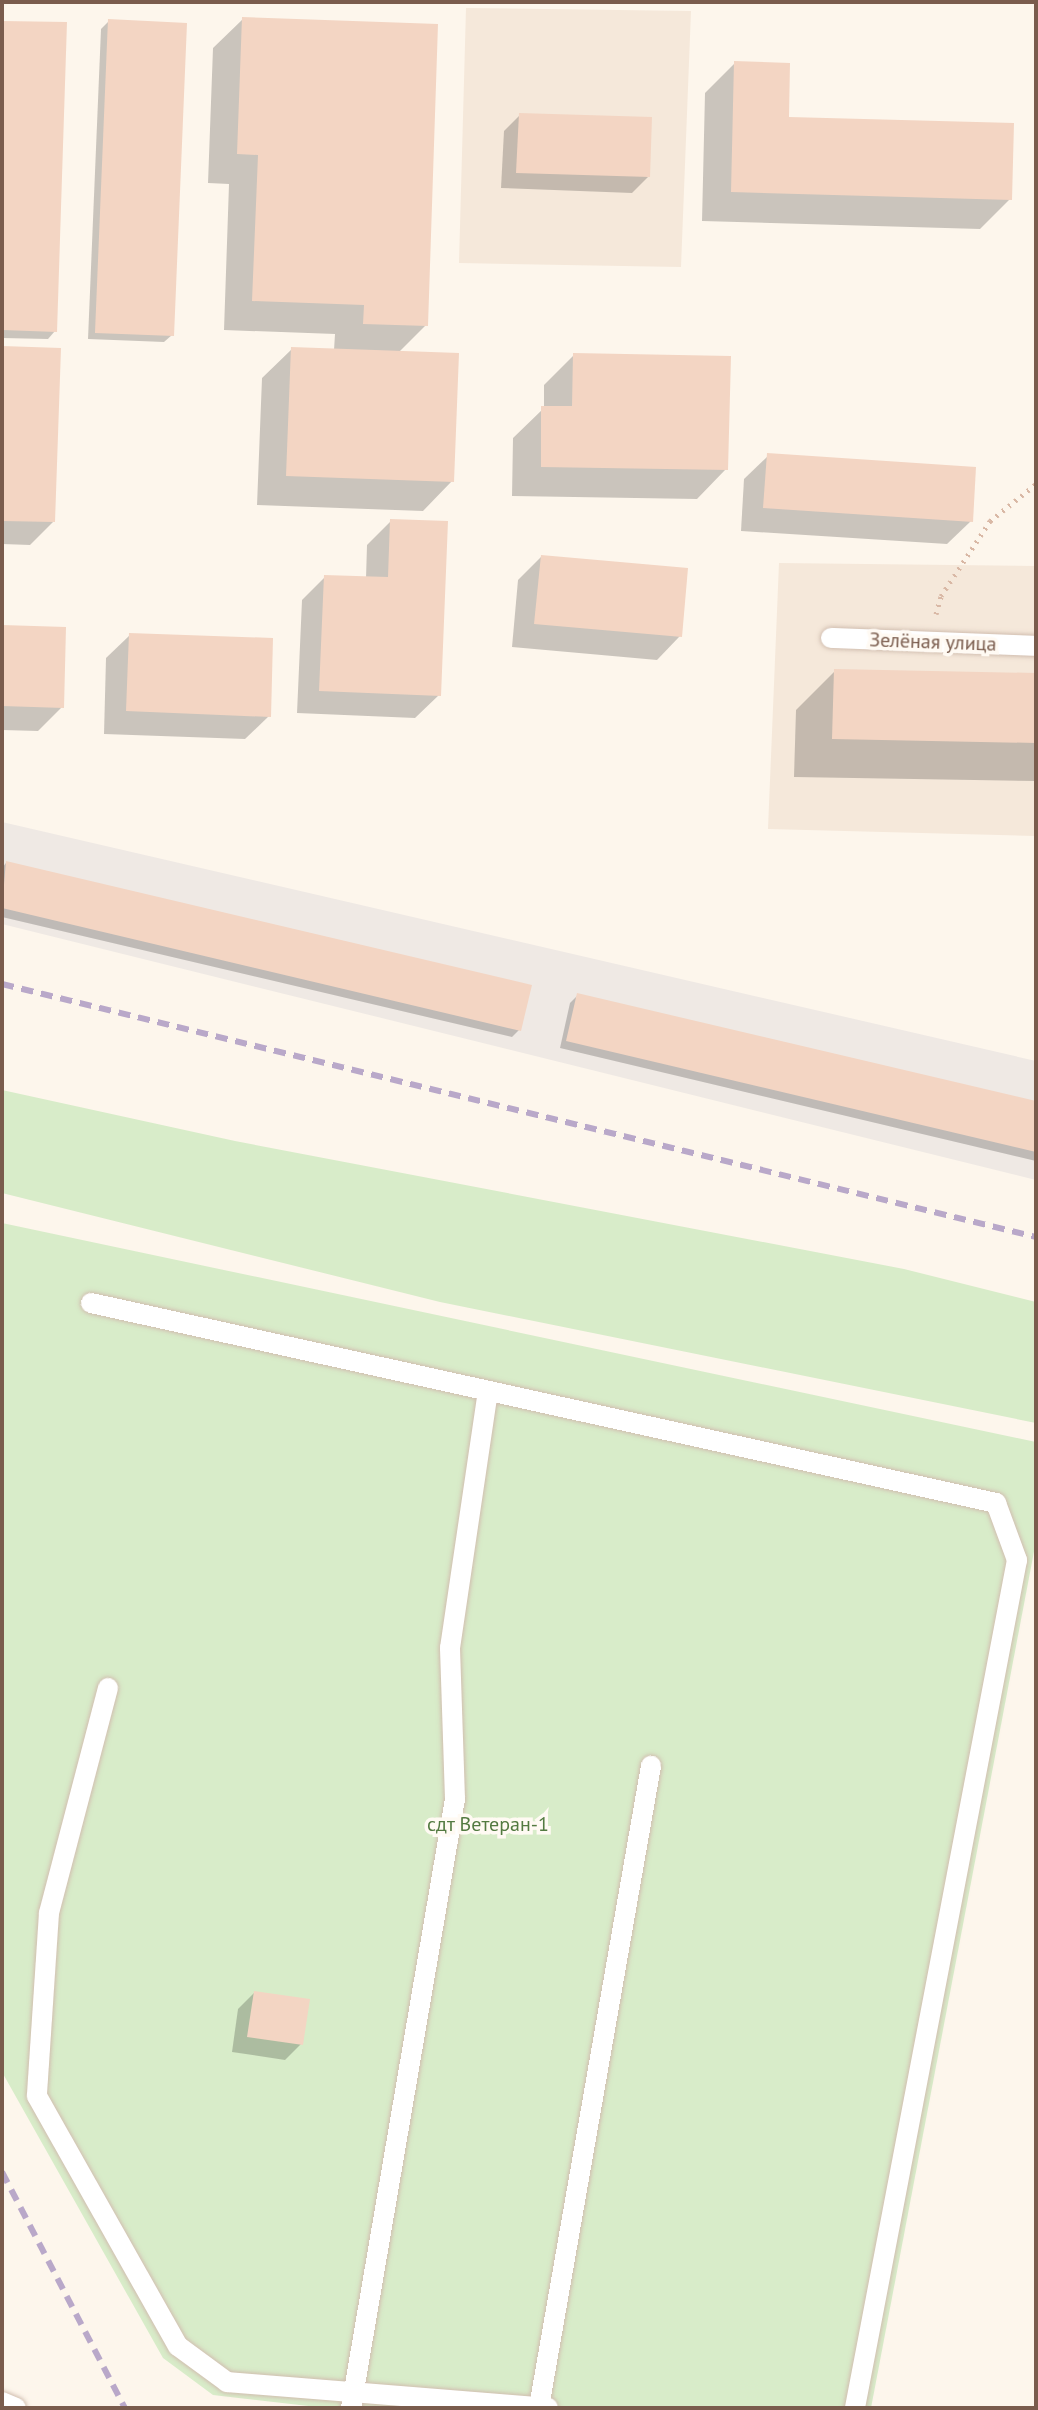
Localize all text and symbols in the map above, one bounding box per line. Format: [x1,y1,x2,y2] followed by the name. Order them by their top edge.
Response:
[869,628,997,656] street label: Зелёная улица
[427,1812,549,1836] park label: сдт Ветеран-1

